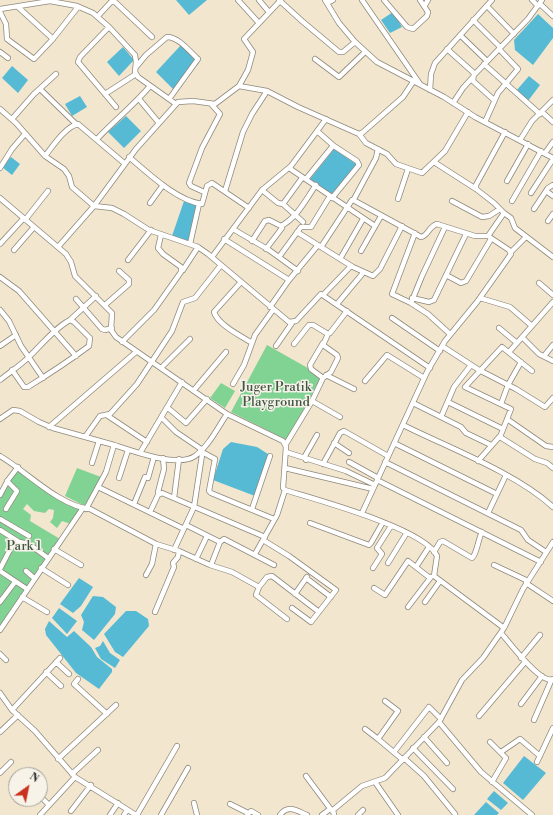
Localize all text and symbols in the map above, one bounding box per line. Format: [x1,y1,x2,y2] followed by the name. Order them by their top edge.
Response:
[240,380,312,411] park label: Juger Pratik Playground
[6,539,42,555] park label: Park 1
[8,767,48,807] north arrow
[27,770,41,786] text: N

